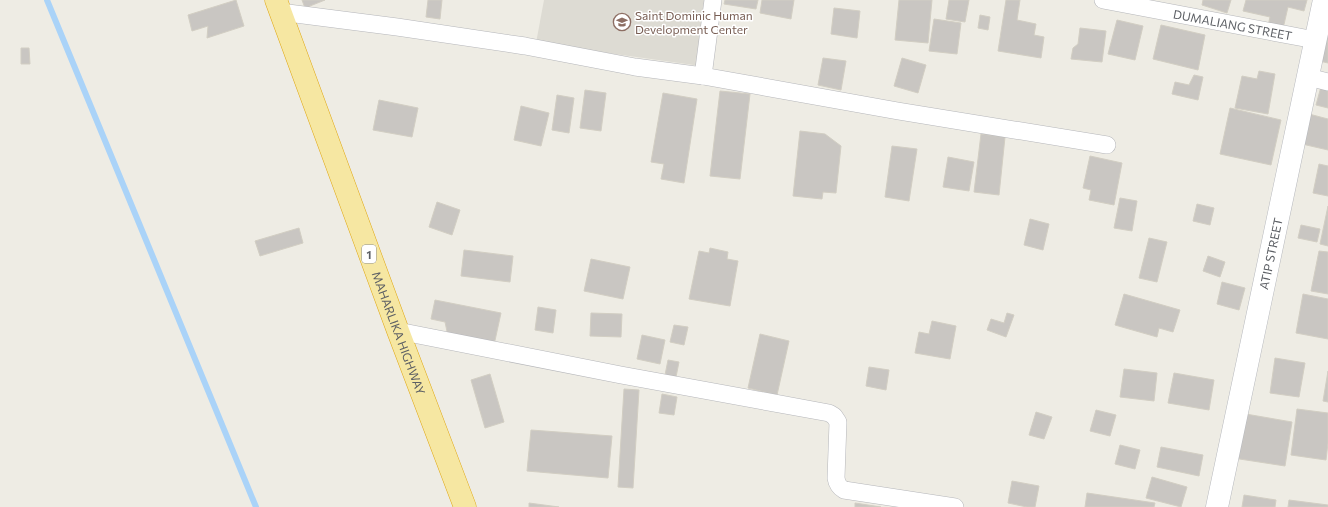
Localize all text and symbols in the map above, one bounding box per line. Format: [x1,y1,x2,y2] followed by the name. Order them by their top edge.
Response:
[1172,6,1294,43] street label: DUMALIANG STREET
[635,8,753,36] place label: Saint Dominic Human Development Center
[612,12,632,32] school or university icon: Saint Dominic Human Development Center
[1256,216,1285,291] street label: ATIP STREET
[362,245,376,263] road number: 1
[370,269,429,397] street label: MAHARLIKA HIGHWAY

